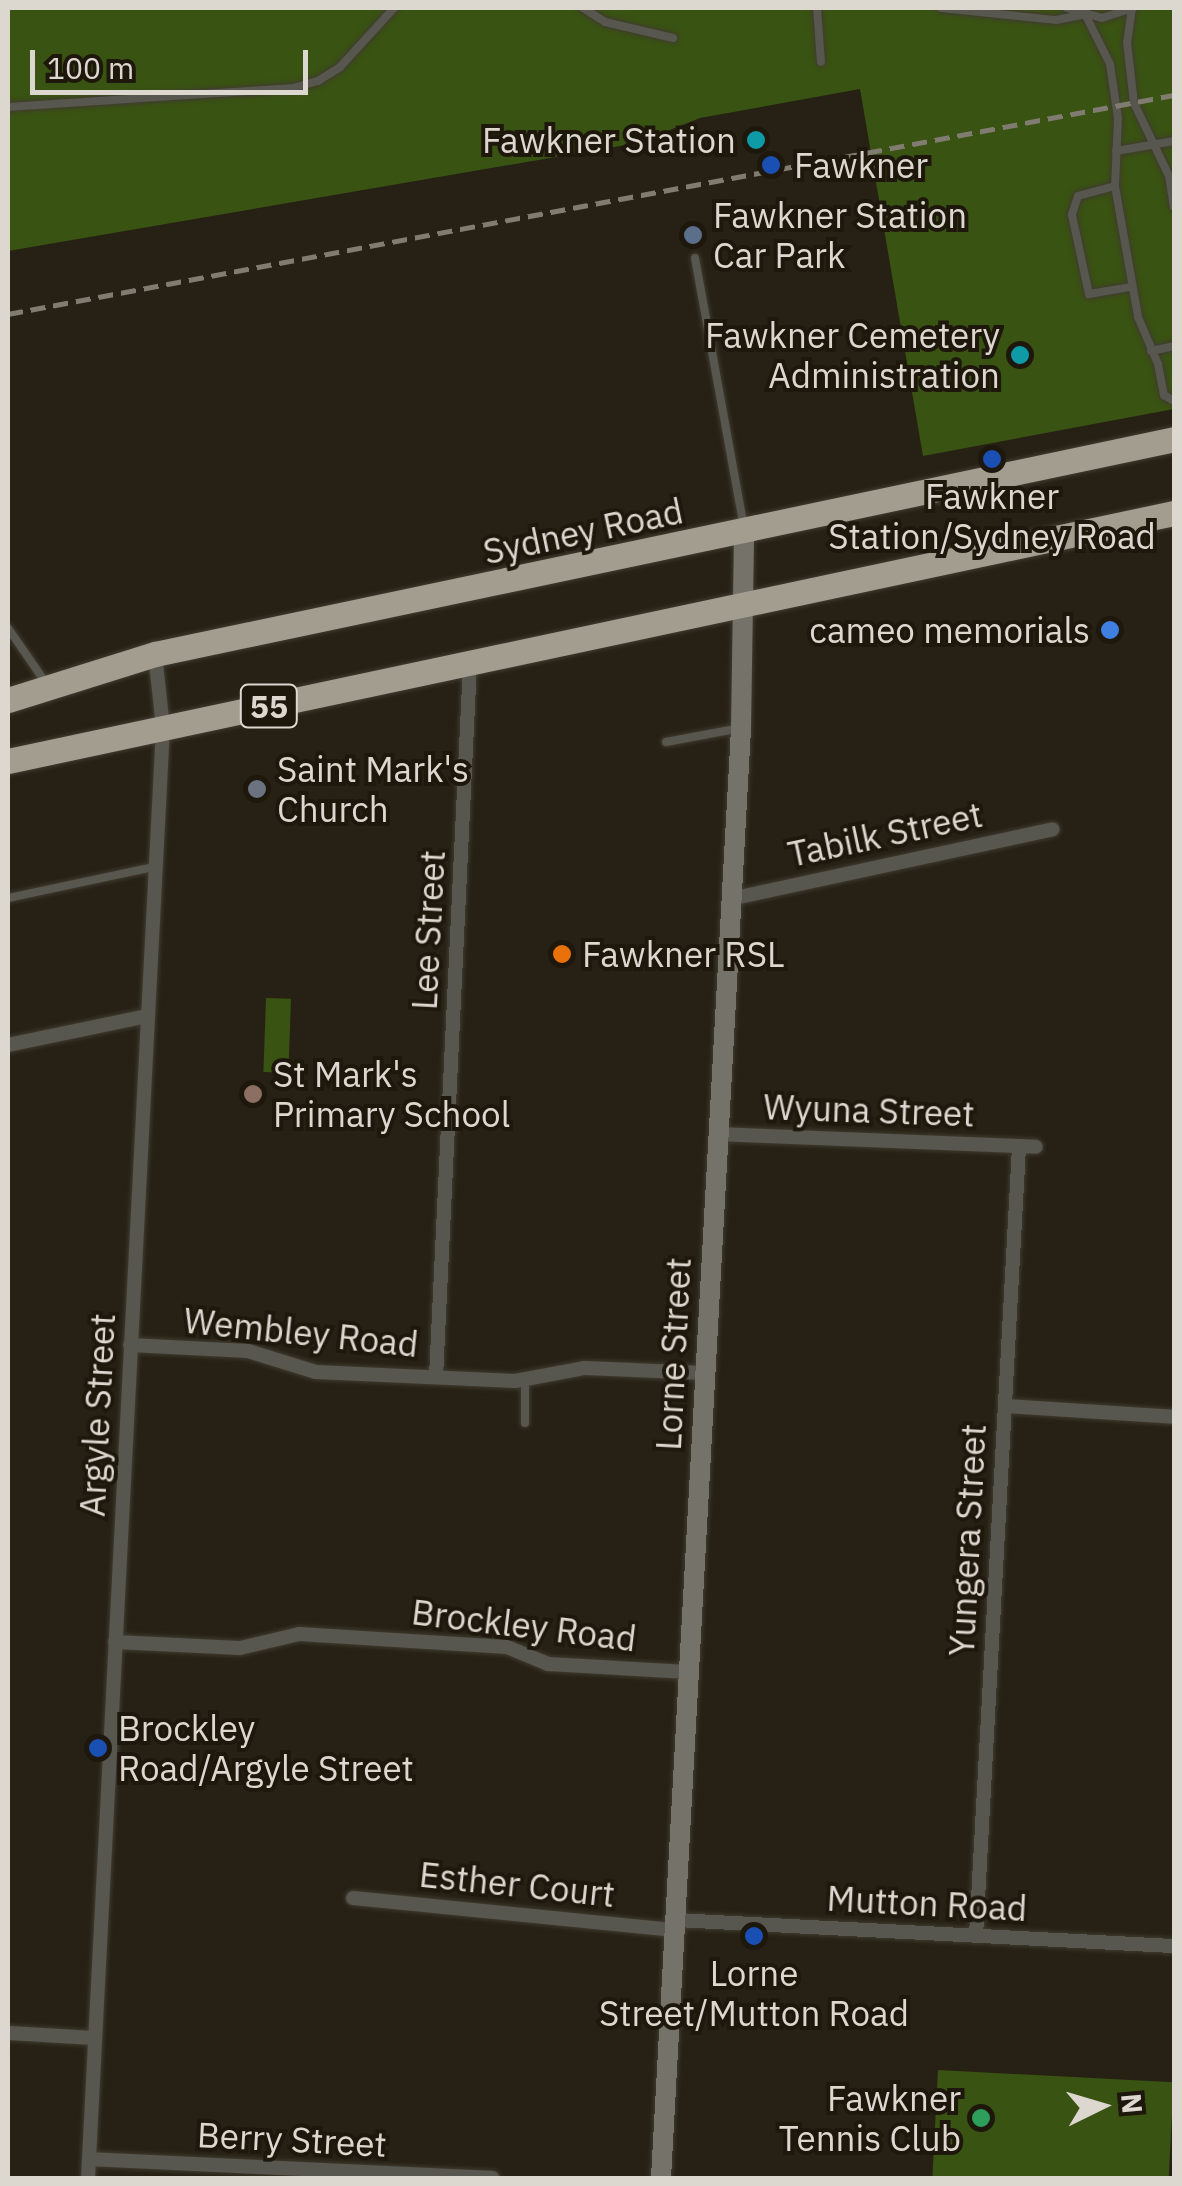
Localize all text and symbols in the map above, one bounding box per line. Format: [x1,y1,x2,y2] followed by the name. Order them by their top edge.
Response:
[35,30,312,92] scale bar
[47,48,134,87] text: 100 m
[482,119,736,161] place label: Fawkner Station
[745,129,767,151] marker: Fawkner Station
[794,144,928,186] place label: Fawkner
[758,152,784,178] marker: Fawkner
[713,194,967,276] place label: Fawkner Station Car Park
[682,224,704,246] marker: Fawkner Station Car Park
[705,314,1000,396] place label: Fawkner Cemetery Administration
[1009,344,1031,366] marker: Fawkner Cemetery Administration
[981,448,1003,470] marker: Fawkner Station/Sydney Road
[828,475,1156,557] place label: Fawkner Station/Sydney Road
[479,489,687,573] street label: Sydney Road
[809,609,1090,651] place label: cameo memorials
[1099,619,1121,641] marker: cameo memorials
[239,679,299,733] road number: 55
[277,748,469,830] place label: Saint Mark's Church
[246,778,268,800] marker: Saint Mark's Church
[784,793,986,875] street label: Tabilk Street
[403,849,453,1011] street label: Lee Street
[582,933,785,975] place label: Fawkner RSL
[551,943,573,965] marker: Fawkner RSL
[273,1053,510,1135] place label: St Mark's Primary School
[242,1083,264,1105] marker: St Mark's Primary School
[763,1085,975,1135] street label: Wyuna Street
[647,1257,699,1451] street label: Lorne Street
[182,1299,420,1365] street label: Wembley Road
[71,1312,123,1518] street label: Argyle Street
[940,1423,994,1657] street label: Yungera Street
[409,1590,639,1660] street label: Brockley Road
[118,1707,414,1789] place label: Brockley Road/Argyle Street
[87,1737,109,1759] marker: Brockley Road/Argyle Street
[417,1853,617,1915] street label: Esther Court
[826,1877,1028,1929] street label: Mutton Road
[743,1925,765,1947] marker: Lorne Street/Mutton Road
[599,1952,909,2034] place label: Lorne Street/Mutton Road
[1052,2056,1152,2156] north arrow
[779,2077,961,2159] place label: Fawkner Tennis Club
[1113,2092,1152,2115] text: N
[970,2107,992,2129] marker: Fawkner Tennis Club
[196,2113,388,2165] street label: Berry Street

